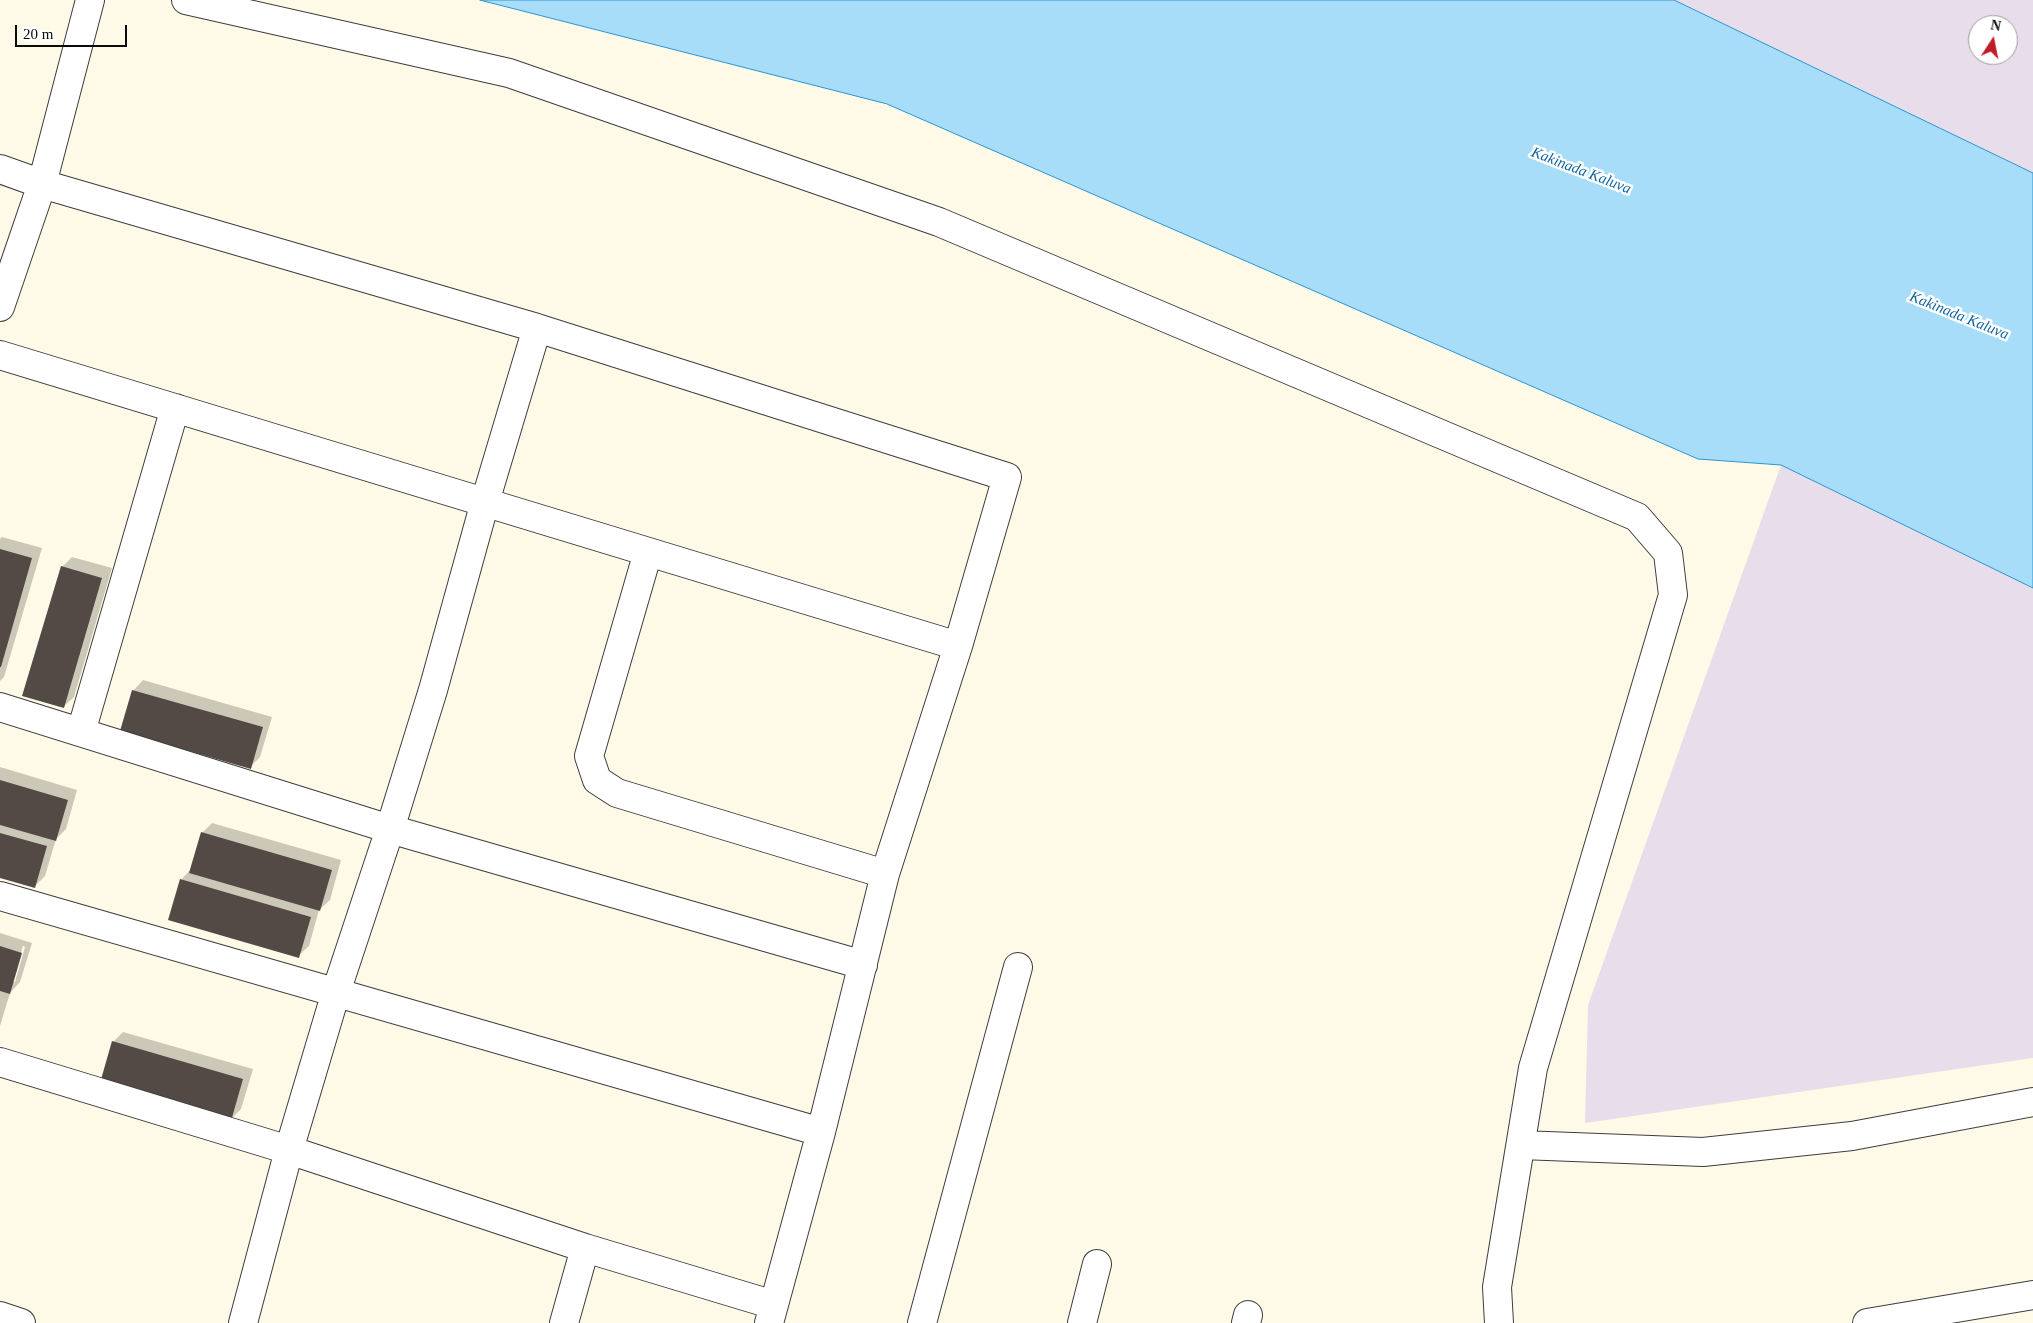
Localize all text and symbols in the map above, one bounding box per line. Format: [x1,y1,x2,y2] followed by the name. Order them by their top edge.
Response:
[18,15,130,47] scale bar
[1968,15,2018,65] north arrow
[1989,17,2002,34] text: N
[23,26,53,42] text: 20 m
[1529,144,1633,198] water label: Kakinada Kaluva
[1907,288,2011,344] water label: Kakinada Kaluva

